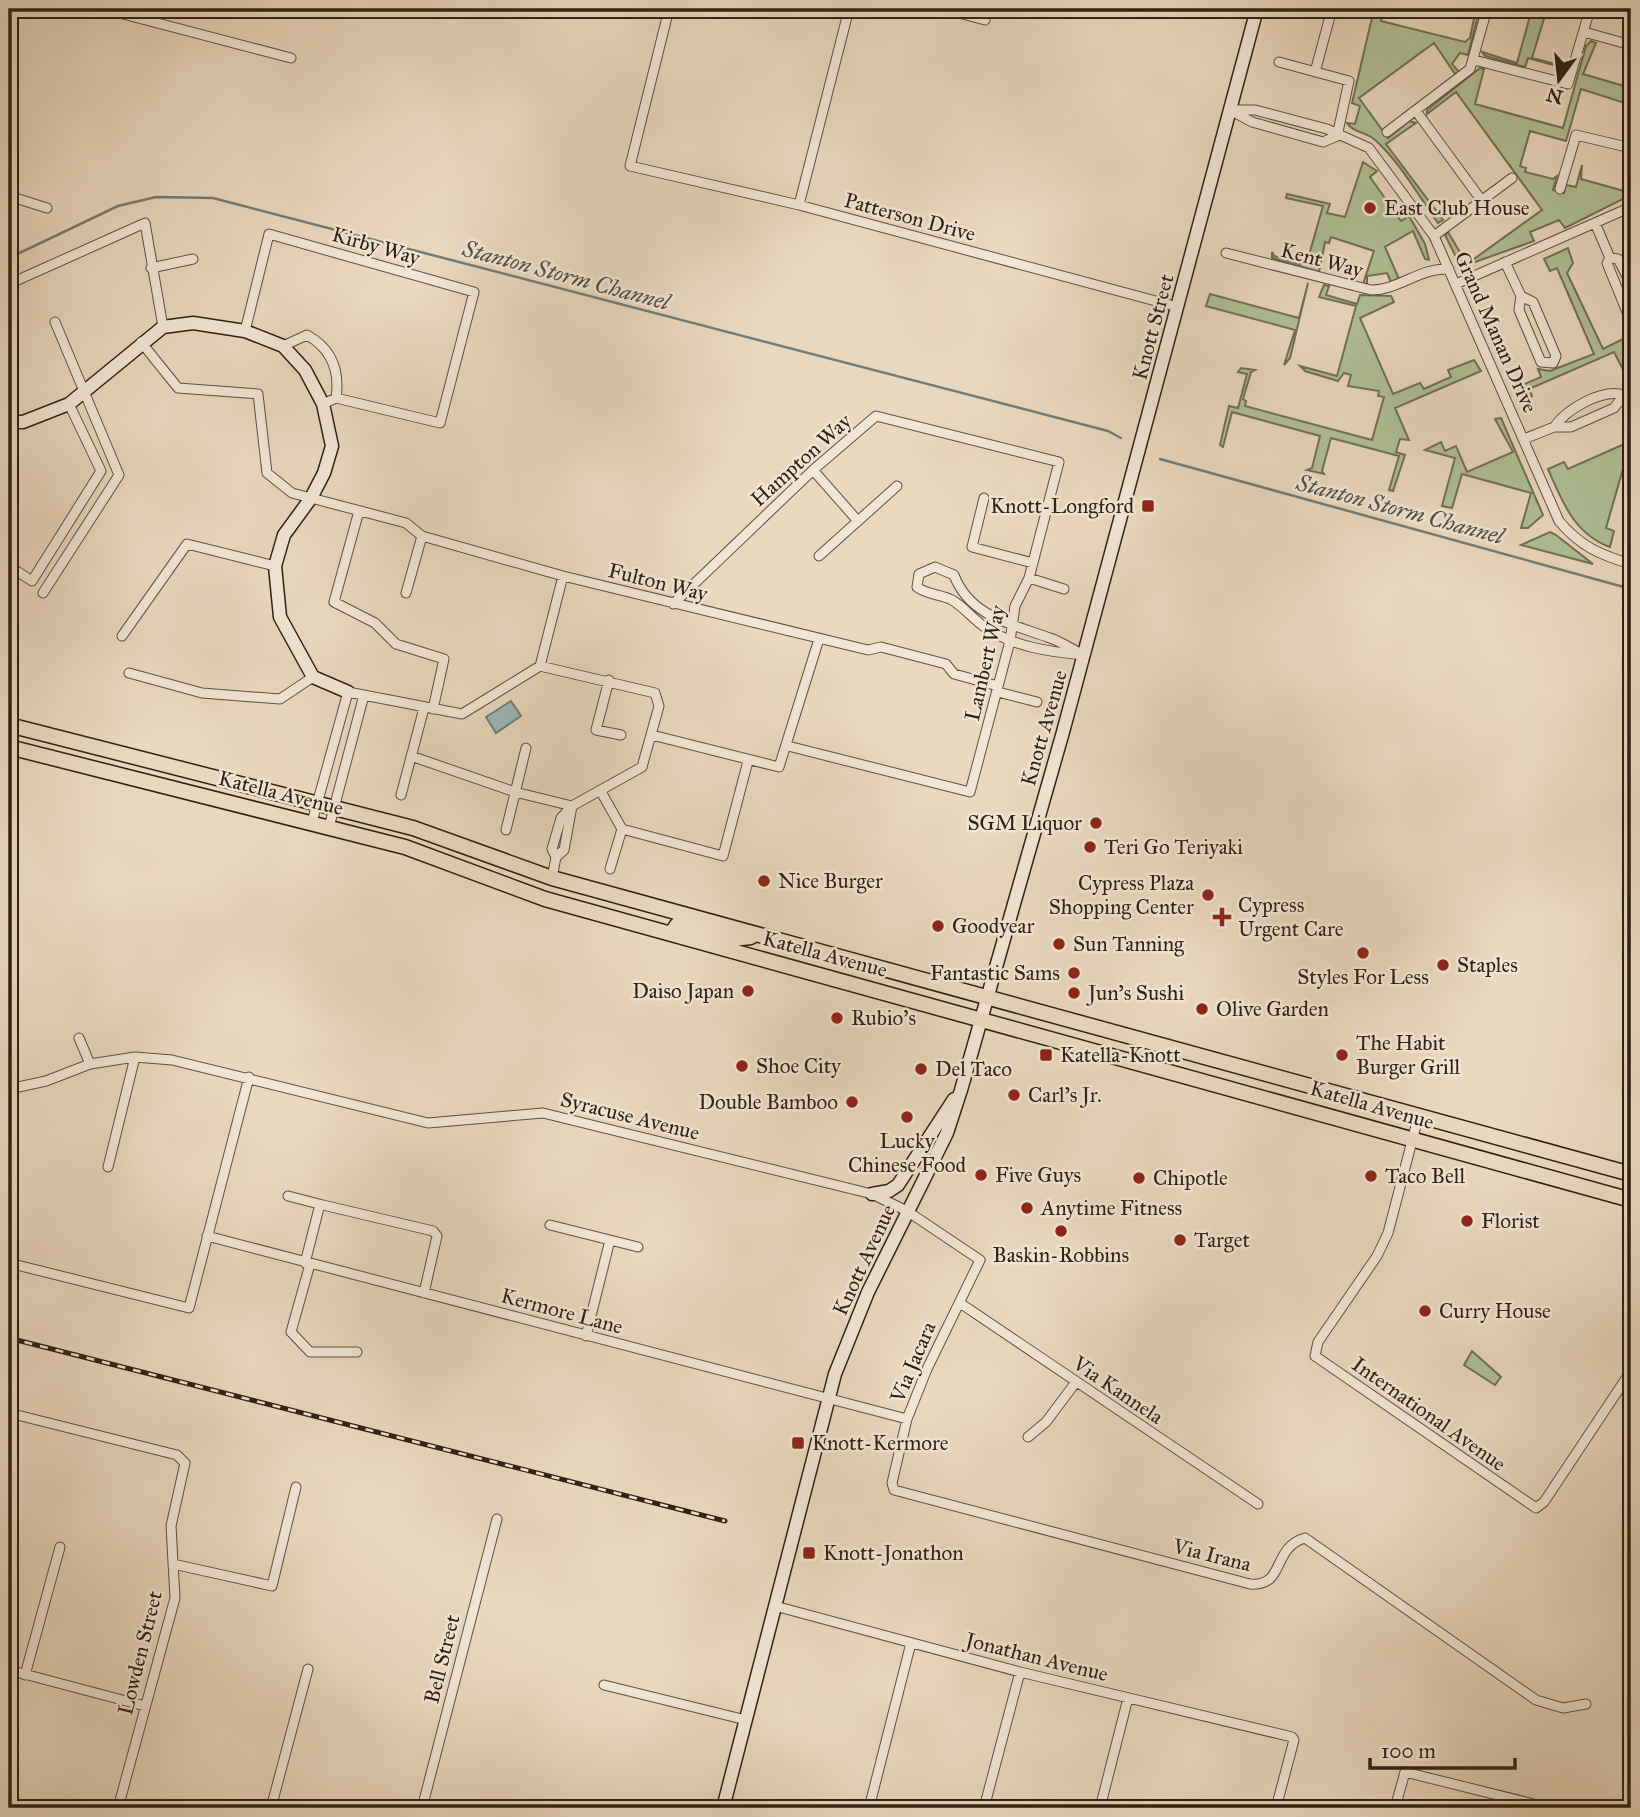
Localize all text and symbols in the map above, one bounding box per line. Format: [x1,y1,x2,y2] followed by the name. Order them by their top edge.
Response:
[1524,46,1594,116] north arrow
[1544,83,1565,109] text: N
[842,187,979,247] street label: Patterson Drive
[1384,195,1530,221] place label: East Club House
[1362,200,1378,216] marker: East Club House
[329,221,424,271] street label: Kirby Way
[458,234,674,317] water label: Stanton Storm Channel
[1278,237,1367,284] street label: Kent Way
[1449,247,1543,417] street label: Grand Manan Drive
[1126,271,1180,383] street label: Knott Street
[745,407,858,512] street label: Hampton Way
[1292,468,1508,551] water label: Stanton Storm Channel
[990,493,1134,519] place label: Knott-Longford
[1140,498,1156,514] marker: Knott-Longford
[605,557,712,607] street label: Fulton Way
[959,601,1011,723] street label: Lambert Way
[1015,667,1073,789] street label: Knott Avenue
[216,765,346,821] street label: Katella Avenue
[967,810,1082,836] place label: SGM Liquor
[1088,815,1104,831] marker: SGM Liquor
[1104,834,1243,860] place label: Teri Go Teriyaki
[1082,839,1098,855] marker: Teri Go Teriyaki
[778,868,883,894] place label: Nice Burger
[1049,870,1194,920] place label: Cypress Plaza Shopping Center
[756,873,772,889] marker: Nice Burger
[1200,887,1216,903] marker: Cypress Plaza Shopping Center
[1238,892,1344,942] place label: Cypress Urgent Care
[1212,907,1232,927] marker: Cypress Urgent Care
[952,913,1034,939] place label: Goodyear
[930,918,946,934] marker: Goodyear
[760,925,890,983] street label: Katella Avenue
[1073,931,1184,957] place label: Sun Tanning
[1051,936,1067,952] marker: Sun Tanning
[1355,945,1371,961] marker: Styles For Less
[1457,952,1518,978] place label: Staples
[1435,957,1451,973] marker: Staples
[930,960,1060,986] place label: Fantastic Sams
[1297,964,1429,990] place label: Styles For Less
[1066,965,1082,981] marker: Fantastic Sams
[632,978,734,1004] place label: Daiso Japan
[1086,980,1184,1006] place label: Jun's Sushi
[740,983,756,999] marker: Daiso Japan
[1066,985,1082,1001] marker: Jun's Sushi
[1216,996,1329,1022] place label: Olive Garden
[1194,1001,1210,1017] marker: Olive Garden
[851,1005,916,1031] place label: Rubio's
[829,1010,845,1026] marker: Rubio's
[1356,1030,1461,1080] place label: The Habit Burger Grill
[1060,1042,1181,1068] place label: Katella-Knott
[1038,1047,1054,1063] marker: Katella-Knott
[1334,1047,1350,1063] marker: The Habit Burger Grill
[756,1053,842,1079] place label: Shoe City
[935,1056,1012,1082] place label: Del Taco
[734,1058,750,1074] marker: Shoe City
[913,1061,929,1077] marker: Del Taco
[1307,1075,1437,1135] street label: Katella Avenue
[1028,1082,1102,1108] place label: Carl's Jr.
[558,1086,703,1146] street label: Syracuse Avenue
[1006,1087,1022,1103] marker: Carl's Jr.
[699,1089,838,1115] place label: Double Bamboo
[844,1094,860,1110] marker: Double Bamboo
[899,1109,915,1125] marker: Lucky Chinese Food
[848,1128,966,1178] place label: Lucky Chinese Food
[995,1162,1081,1188] place label: Five Guys
[1385,1163,1465,1189] place label: Taco Bell
[1153,1165,1228,1191] place label: Chipotle
[973,1167,989,1183] marker: Five Guys
[1363,1168,1379,1184] marker: Taco Bell
[1131,1170,1147,1186] marker: Chipotle
[1040,1195,1182,1221] place label: Anytime Fitness
[827,1200,901,1320] street label: Knott Avenue
[1019,1200,1035,1216] marker: Anytime Fitness
[1481,1208,1540,1234] place label: Florist
[1459,1213,1475,1229] marker: Florist
[1053,1223,1069,1239] marker: Baskin-Robbins
[1194,1227,1250,1253] place label: Target
[1172,1232,1188,1248] marker: Target
[993,1242,1129,1268] place label: Baskin-Robbins
[498,1282,626,1340] street label: Kermore Lane
[1439,1298,1551,1324] place label: Curry House
[1417,1303,1433,1319] marker: Curry House
[884,1318,942,1407] street label: Via Jacara
[1067,1350,1168,1430] street label: Via Kannela
[1347,1351,1511,1477] street label: International Avenue
[812,1430,949,1456] place label: Knott-Kermore
[790,1435,806,1451] marker: Knott-Kermore
[1169,1532,1254,1577] street label: Via Irana
[823,1540,964,1566] place label: Knott-Jonathon
[801,1545,817,1561] marker: Knott-Jonathon
[112,1588,168,1718] street label: Lowden Street
[418,1611,466,1706] street label: Bell Street
[961,1626,1111,1687] street label: Jonathan Avenue
[1370,1726,1516,1770] scale bar
[1381,1738,1436,1764] text: 100 m

